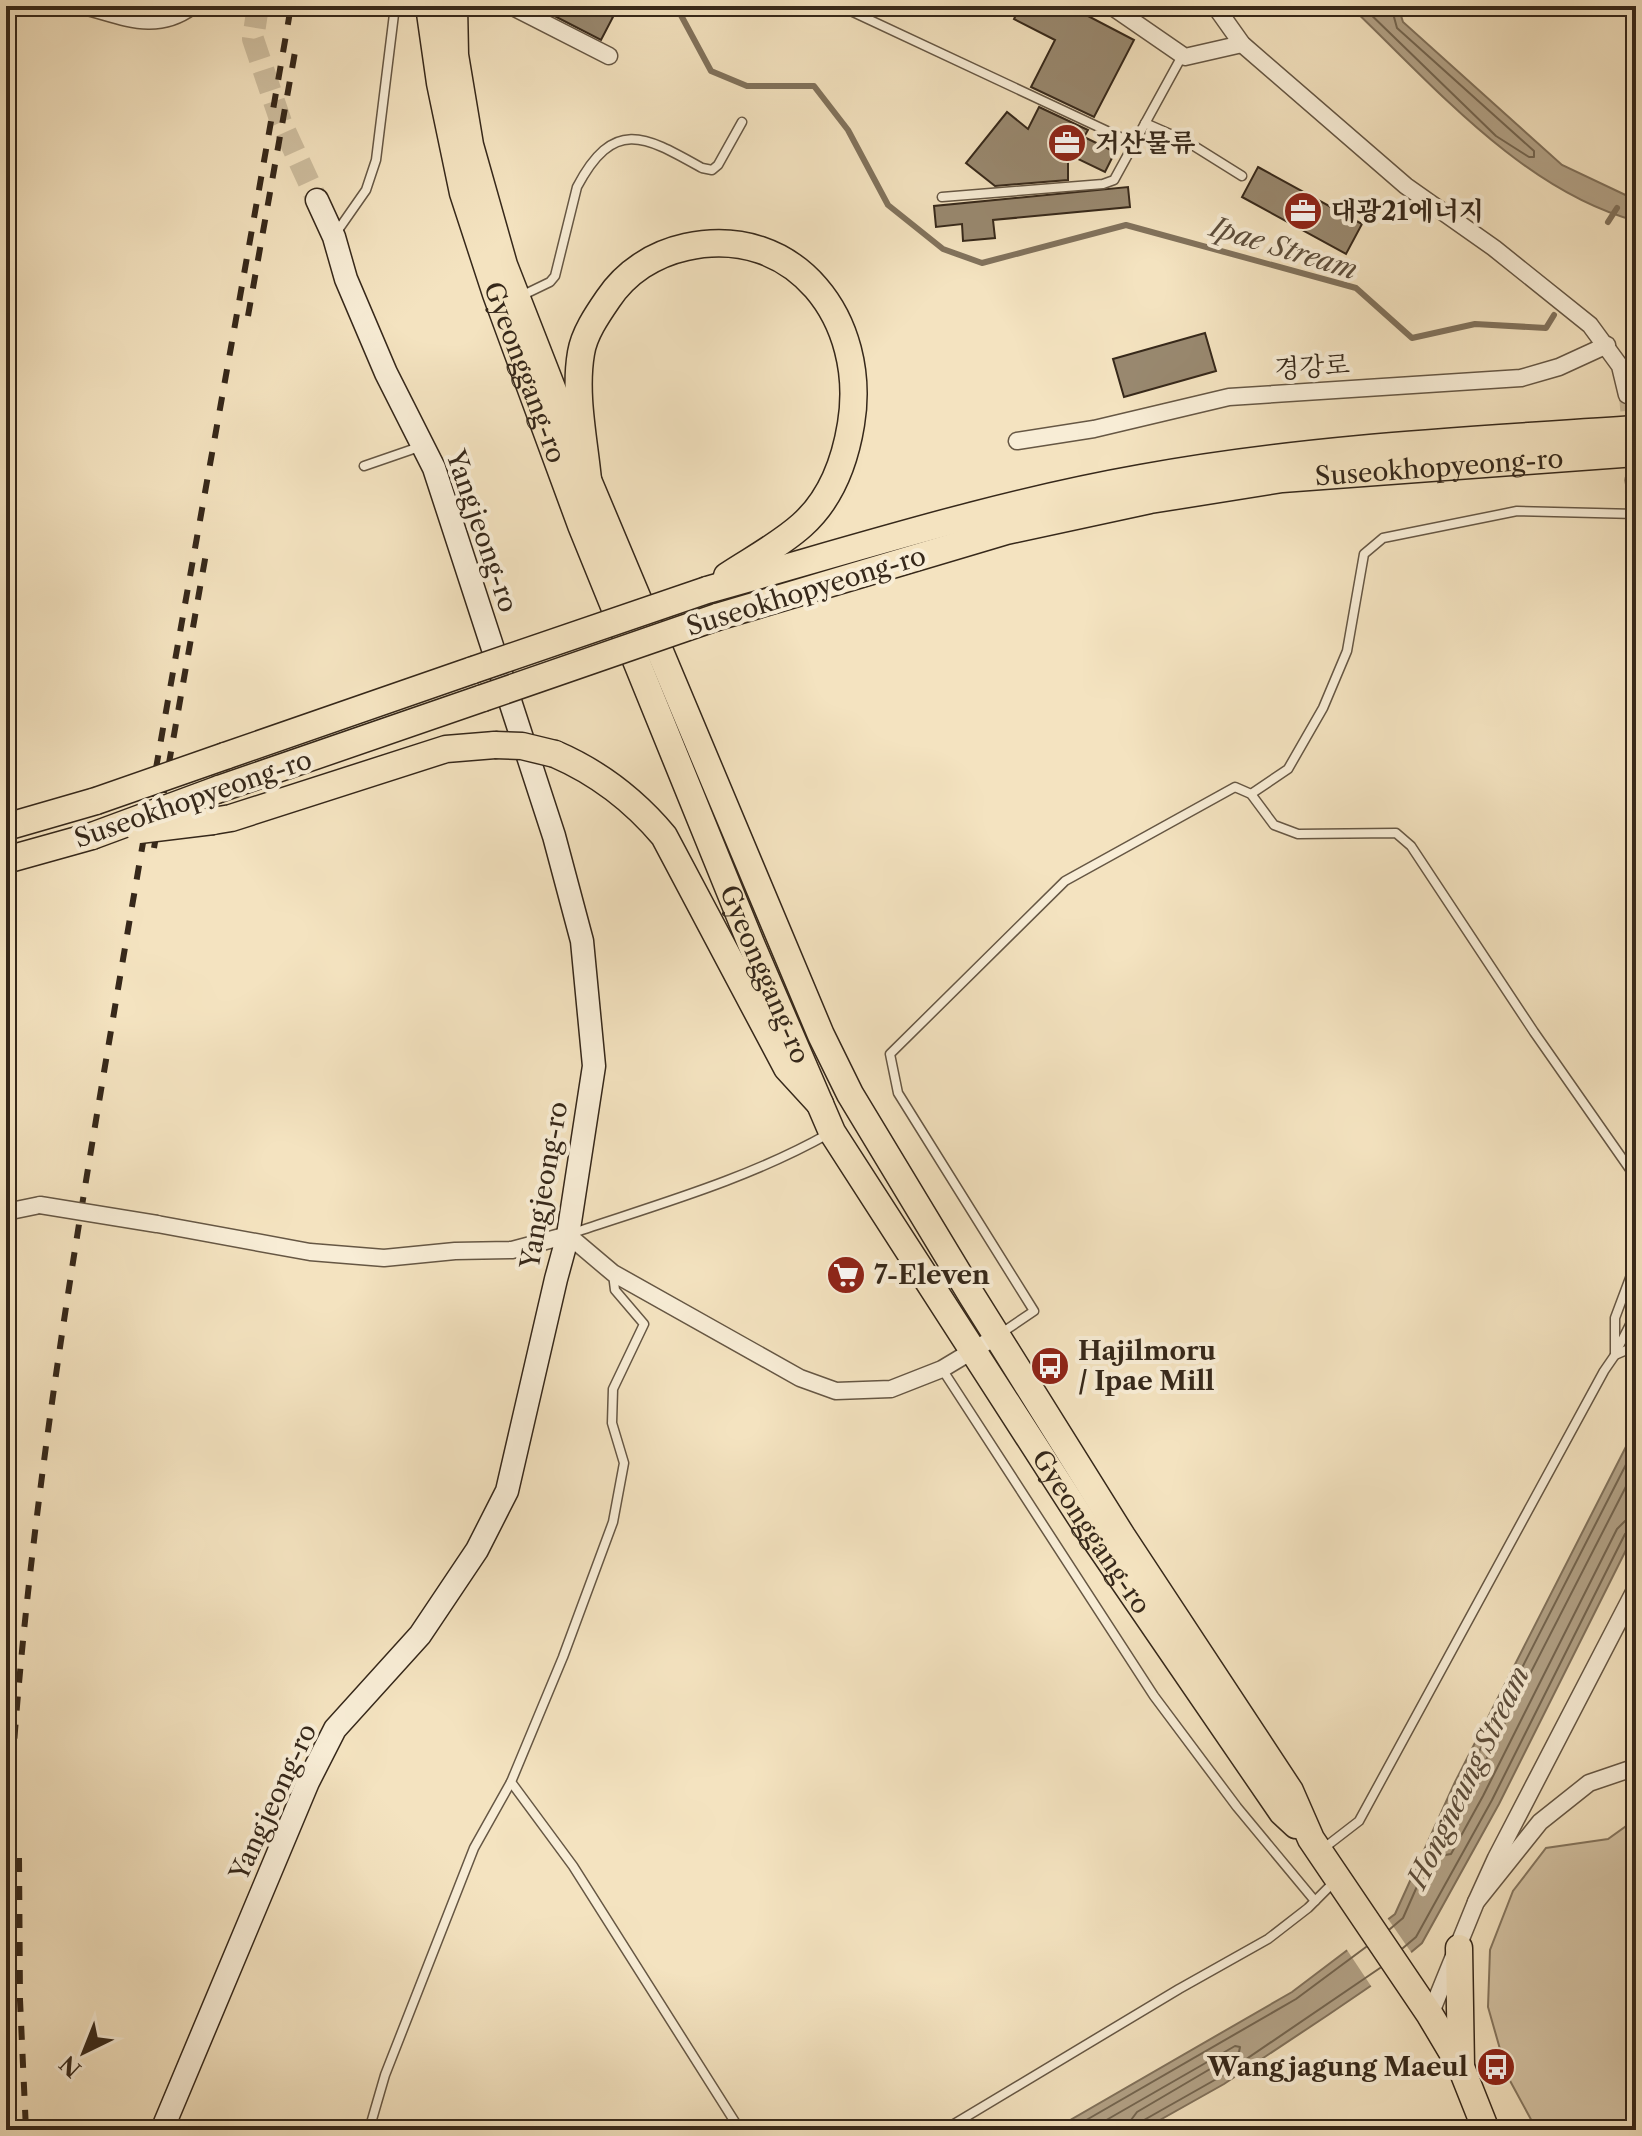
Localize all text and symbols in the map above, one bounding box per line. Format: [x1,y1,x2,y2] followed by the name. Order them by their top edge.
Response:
[1046,122,1088,164] office icon: 거산물류
[1095,127,1195,159] place label: 거산물류
[1282,190,1324,232] office icon: 대광21에너지
[1331,195,1484,227] place label: 대광21에너지
[1204,209,1362,286] water label: Ipae Stream
[477,278,573,468] street label: Gyeonggang-ro
[1273,348,1351,386] street label: 경강로
[1314,442,1564,493] street label: Suseokhopyeong-ro
[439,445,525,616] street label: Yangjeong-ro
[682,539,930,643] street label: Suseokhopyeong-ro
[70,743,316,855] street label: Suseokhopyeong-ro
[713,880,817,1068] street label: Gyeonggang-ro
[513,1099,574,1272] street label: Yangjeong-ro
[825,1254,867,1296] supermarket icon: 7-Eleven
[874,1259,990,1291] place label: 7-Eleven
[1078,1335,1216,1397] place label: Hajilmoru / Ipae Mill
[1029,1345,1071,1387] bus stop icon: Hajilmoru / Ipae Mill
[1025,1444,1158,1620] street label: Gyeonggang-ro
[1399,1660,1536,1895] water label: Hongneung Stream
[222,1719,323,1886] street label: Yangjeong-ro
[44,2012,124,2092] north arrow
[1475,2046,1517,2088] bus stop icon: Wangjagung Maeul
[55,2050,87,2083] text: N
[1207,2051,1468,2083] place label: Wangjagung Maeul

